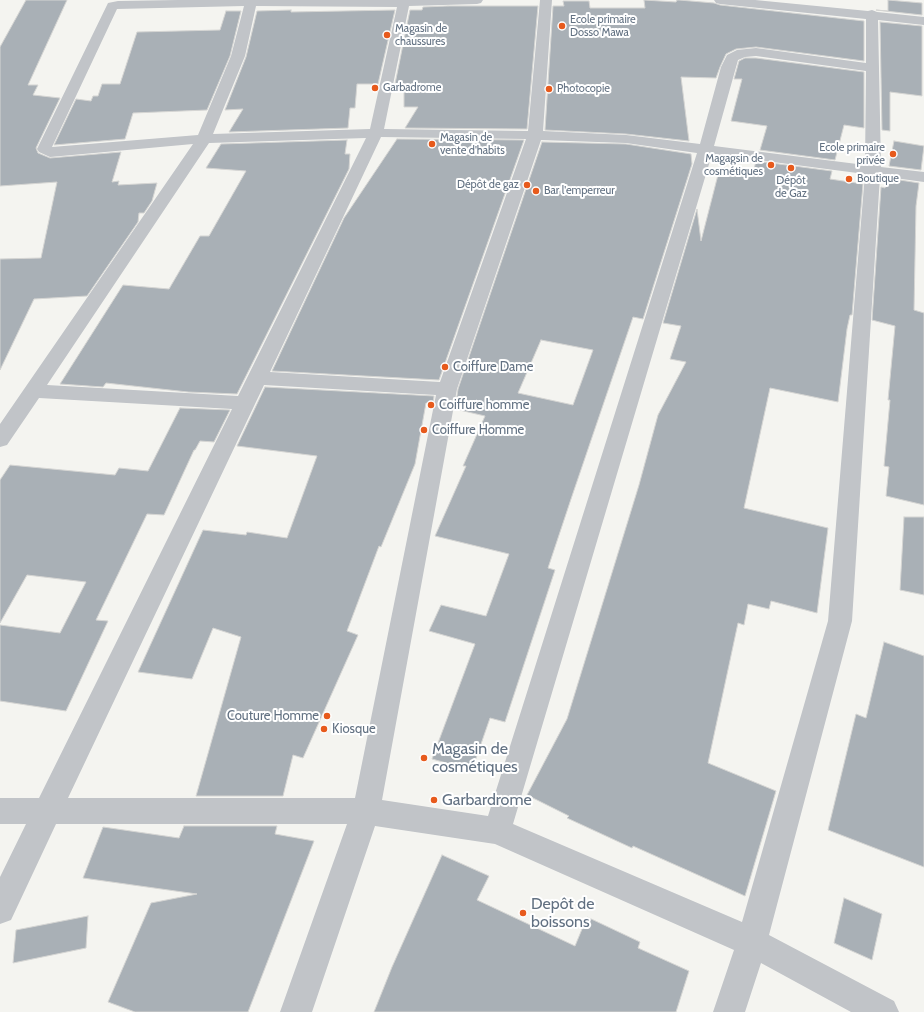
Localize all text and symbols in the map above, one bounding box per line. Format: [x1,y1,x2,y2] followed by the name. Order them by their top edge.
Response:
[570,13,636,39] place label: Ecole primaire Dosso Mawa
[557,21,567,31] marker: Ecole primaire Dosso Mawa
[395,22,447,48] place label: Magasin de chaussures
[382,30,392,40] marker: Magasin de chaussures
[383,81,441,95] place label: Garbadrome
[557,82,610,96] place label: Photocopie
[370,83,380,93] marker: Garbadrome
[544,84,554,94] marker: Photocopie
[440,131,505,157] place label: Magasin de vente d'habits
[427,139,437,149] marker: Magasin de vente d'habits
[819,141,885,167] place label: Ecole primaire privée
[888,149,898,159] marker: Ecole primaire privée
[704,152,763,178] place label: Magagsin de cosmétiques
[766,160,776,170] marker: Magagsin de cosmétiques
[786,163,796,173] marker: Dépôt de Gaz
[857,172,899,186] place label: Boutique
[775,174,807,200] place label: Dépôt de Gaz
[844,174,854,184] marker: Boutique
[457,178,519,192] place label: Dépôt de gaz
[522,180,532,190] marker: Dépôt de gaz
[544,184,615,198] place label: Bar l'emperreur
[531,186,541,196] marker: Bar l'emperreur
[453,359,533,375] place label: Coiffure Dame
[440,362,450,372] marker: Coiffure Dame
[439,397,529,413] place label: Coiffure homme
[426,400,436,410] marker: Coiffure homme
[432,422,524,438] place label: Coiffure Homme
[419,425,429,435] marker: Coiffure Homme
[227,708,319,724] place label: Couture Homme
[322,711,332,721] marker: Couture Homme
[332,721,376,737] place label: Kiosque
[319,724,329,734] marker: Kiosque
[432,739,518,777] place label: Magasin de cosmétiques
[419,753,429,763] marker: Magasin de cosmétiques
[442,790,532,810] place label: Garbardrome
[429,795,439,805] marker: Garbardrome
[531,894,594,932] place label: Depôt de boissons
[518,908,528,918] marker: Depôt de boissons

